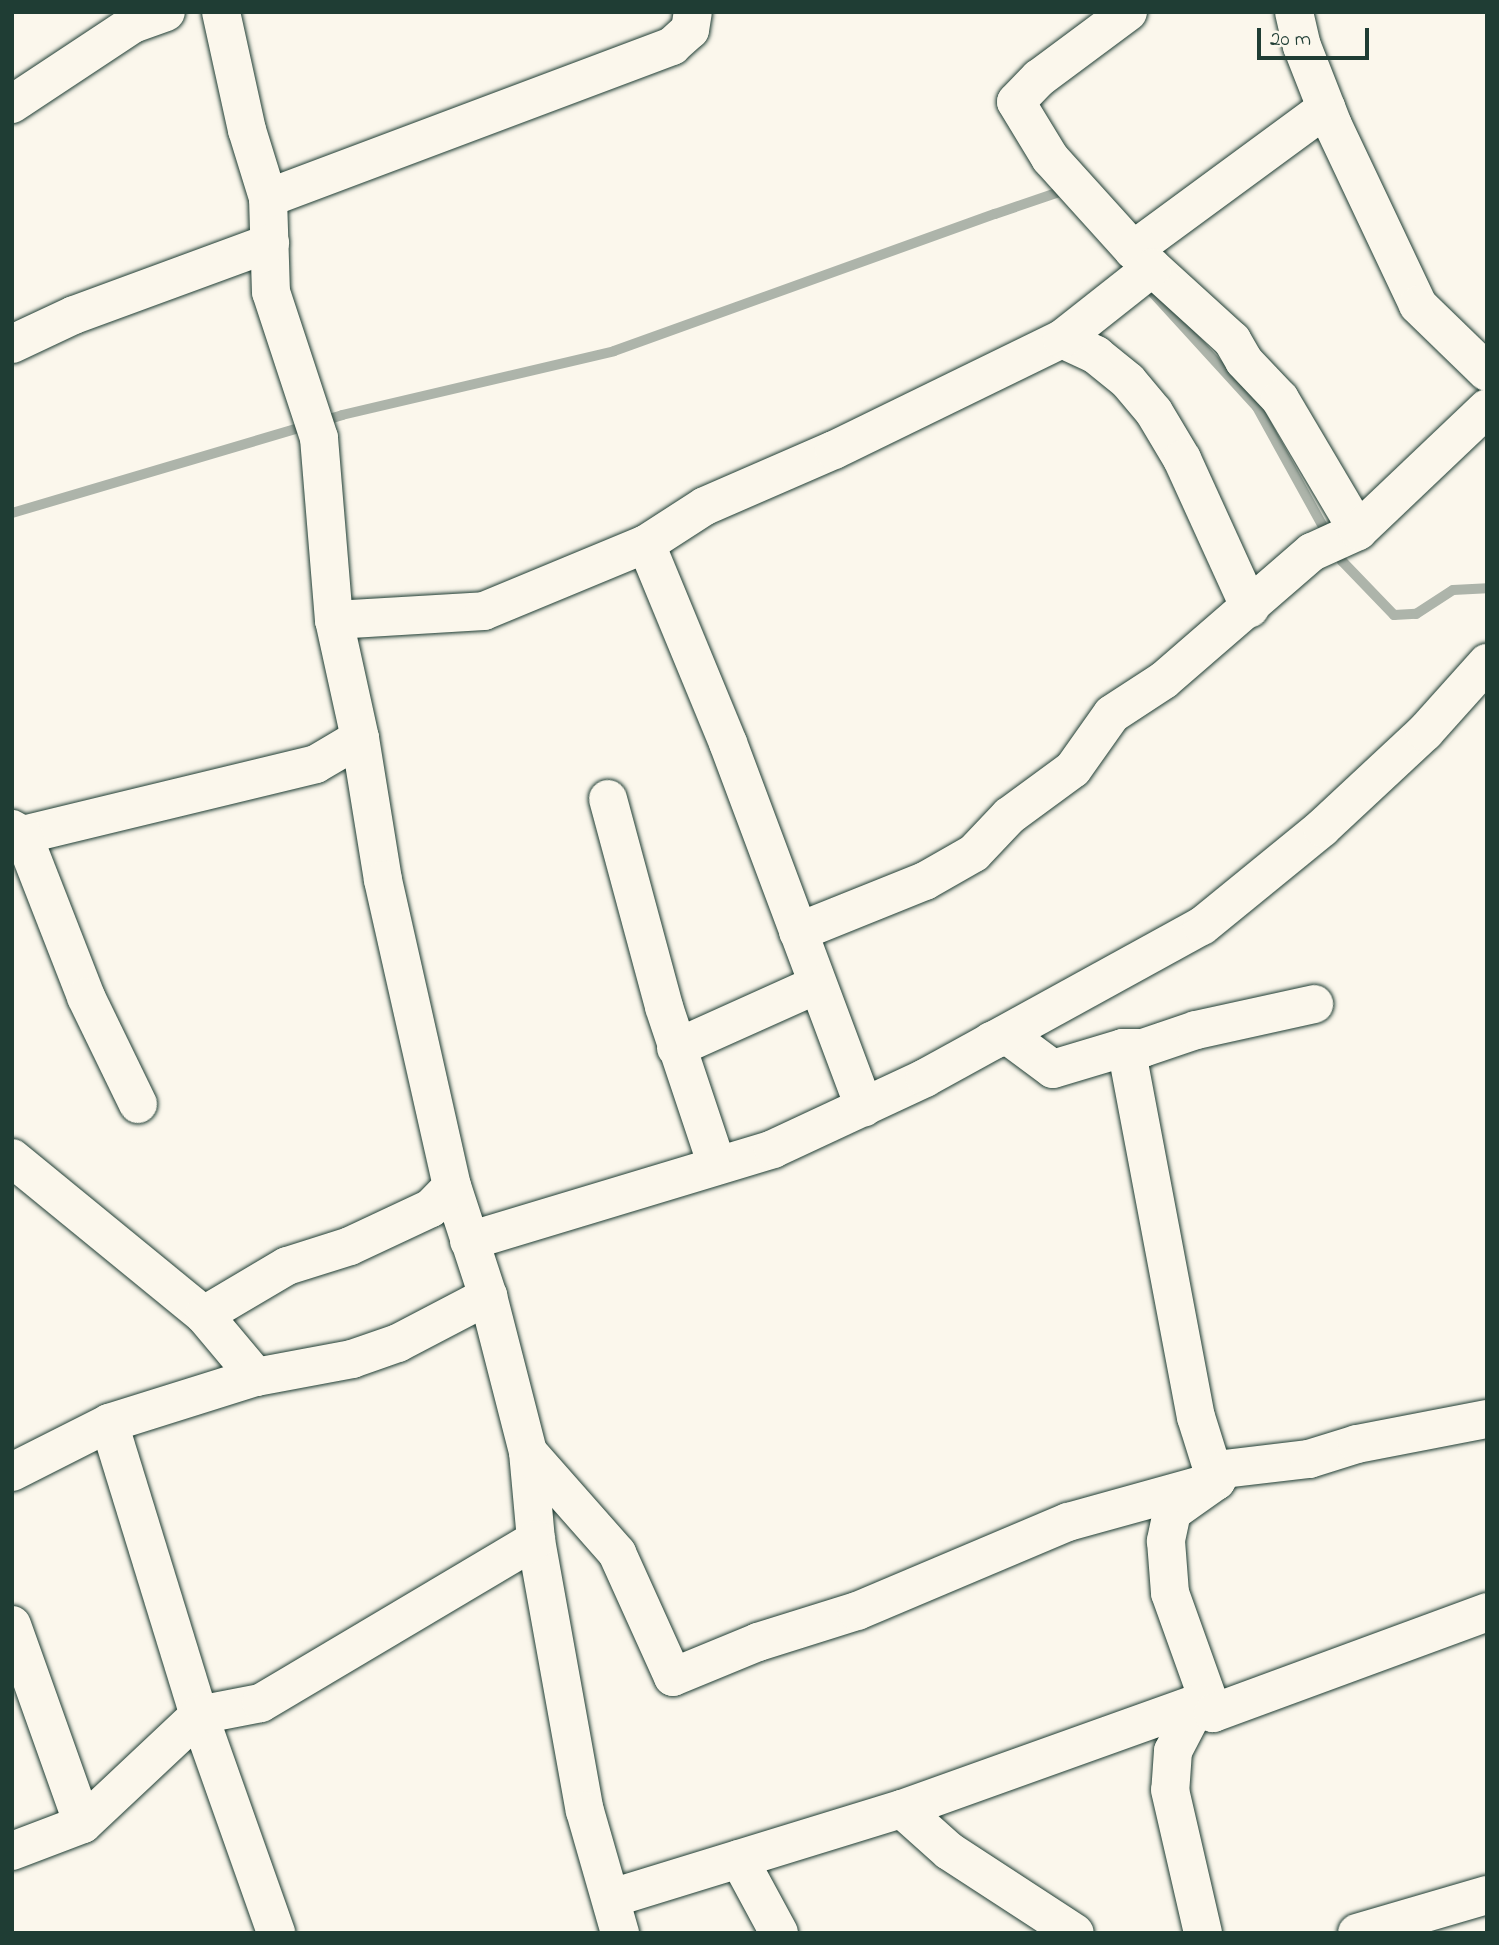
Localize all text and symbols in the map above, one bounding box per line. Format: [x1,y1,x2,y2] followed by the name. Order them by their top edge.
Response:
[1261,14,1373,58] scale bar
[1270,25,1311,55] text: 20 m

